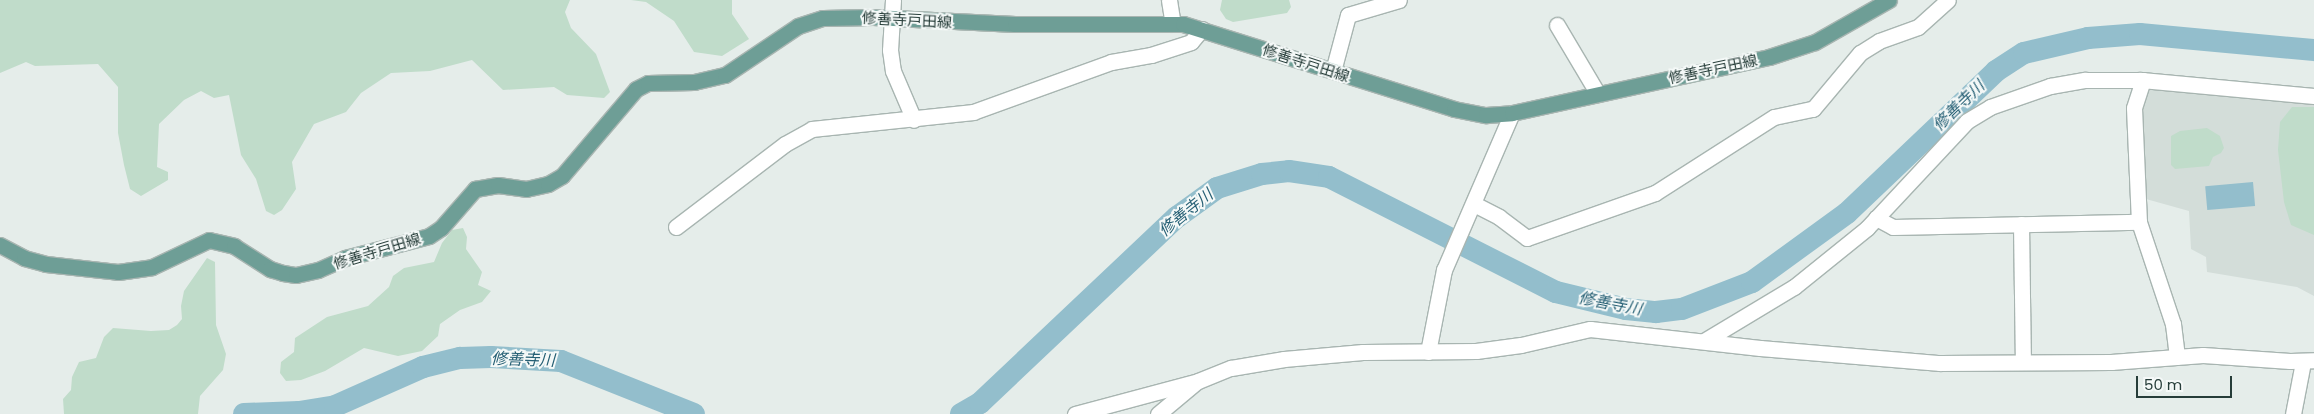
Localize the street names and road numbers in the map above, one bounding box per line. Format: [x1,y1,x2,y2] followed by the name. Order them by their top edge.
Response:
[862,9,952,31] street label: 修善寺戸田線
[1260,41,1352,85] street label: 修善寺戸田線
[1667,51,1759,87] street label: 修善寺戸田線
[331,229,423,273] street label: 修善寺戸田線

